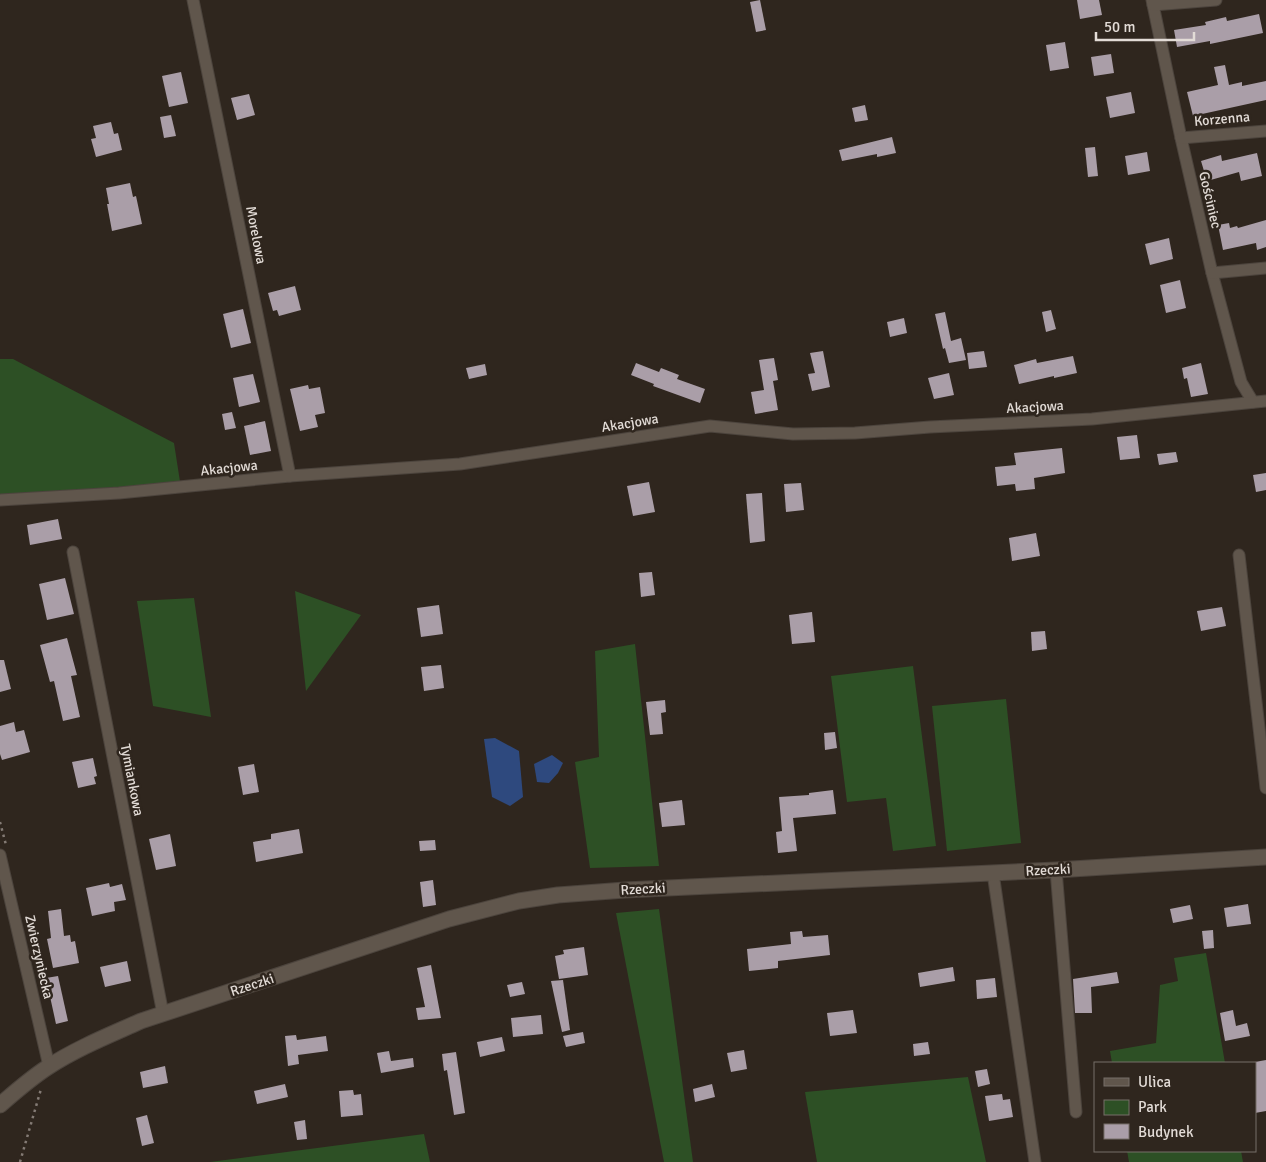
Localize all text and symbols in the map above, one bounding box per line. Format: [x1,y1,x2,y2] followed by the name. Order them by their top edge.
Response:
[1096,10,1194,42] scale bar
[1104,18,1135,36] text: 50 m
[1193,108,1251,130] street label: Korzenna
[1195,170,1225,231] street label: Gościniec
[242,205,270,265] street label: Morelowa
[1006,397,1064,417] street label: Akacjowa
[600,410,660,436] street label: Akacjowa
[200,457,258,479] street label: Akacjowa
[117,743,147,817] street label: Tymiankowa
[1025,860,1071,880] street label: Rzeczki
[620,879,666,899] street label: Rzeczki
[21,913,57,1001] street label: Zwierzyniecka
[228,970,276,1000] street label: Rzeczki
[1094,1062,1256,1152] legend
[1138,1073,1171,1091] text: Ulica
[1138,1098,1167,1116] text: Park
[1138,1123,1194,1141] text: Budynek

